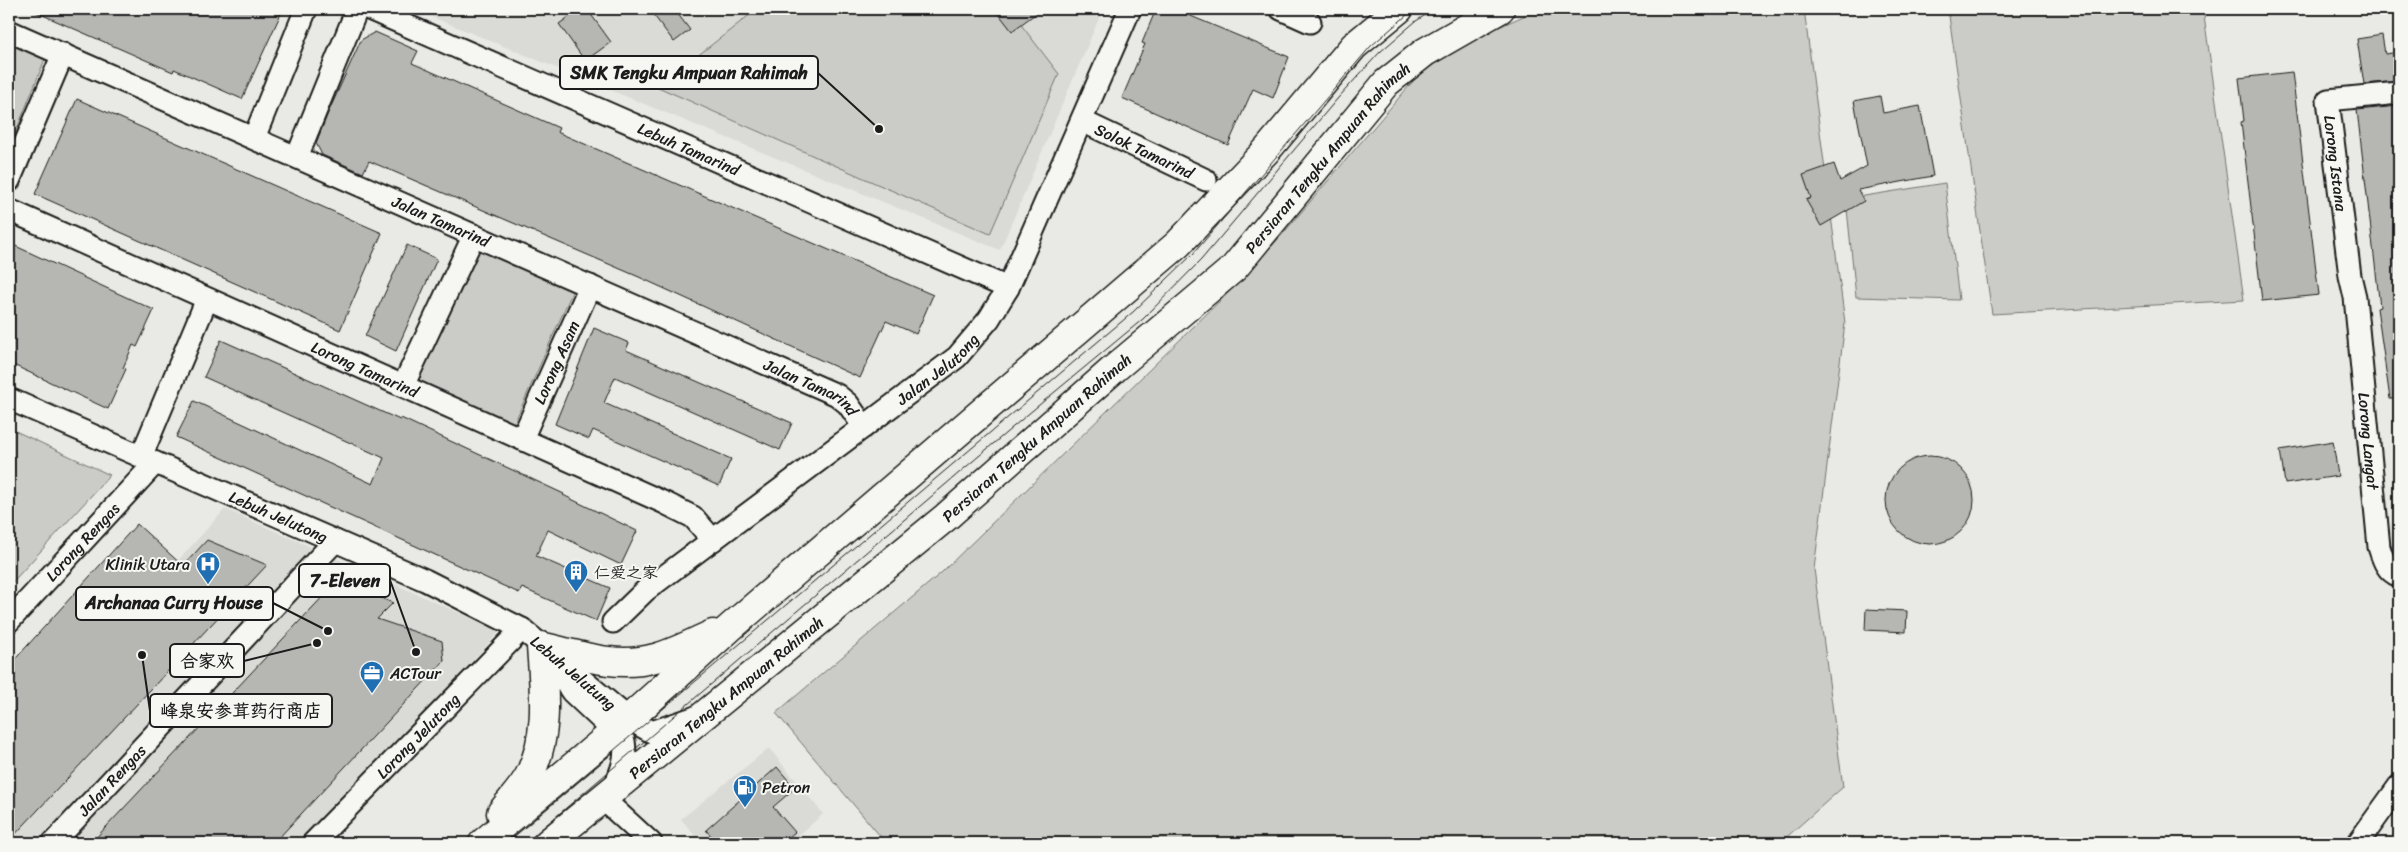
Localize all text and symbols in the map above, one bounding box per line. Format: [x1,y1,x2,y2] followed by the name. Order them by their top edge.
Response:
[1237,55,1417,260] street label: Persiaran Tengku Ampuan Rahimah
[560,56,818,89] callout: SMK Tengku Ampuan Rahimah
[569,57,808,89] text: SMK Tengku Ampuan Rahimah
[2315,113,2356,214] street label: Lorong Istana
[633,114,746,185] street label: Lebuh Tamarind
[1090,115,1200,188] street label: Solok Tamarind
[386,187,496,256] street label: Jalan Tamarind
[525,316,588,409] street label: Lorong Asam
[889,327,987,413] street label: Jalan Jelutong
[306,333,425,407] street label: Lorong Tamarind
[935,346,1138,530] street label: Persiaran Tengku Ampuan Rahimah
[758,350,867,423] street label: Jalan Tamarind
[2349,391,2387,492] street label: Lorong Langat
[224,482,333,551] street label: Lebuh Jelutong
[38,495,128,589] street label: Lorong Rengas
[105,550,190,579] place label: Klinik Utara
[195,551,221,585] hospital icon: Klinik Utara
[594,558,658,587] place label: 仁爱之家
[563,559,589,593] building icon: 仁爱之家
[299,564,390,597] callout: 7-Eleven
[310,565,380,597] text: 7-Eleven
[76,587,273,620] callout: Archanaa Curry House
[84,587,264,619] text: Archanaa Curry House
[622,609,830,787] street label: Persiaran Tengku Ampuan Rahimah
[523,628,623,718] street label: Lebuh Jelutung
[170,644,244,677] callout: 合家欢
[180,645,234,677] text: 合家欢
[389,659,442,688] place label: ACTour
[359,660,385,694] office icon: ACTour
[369,686,467,786] street label: Lorong Jelutong
[150,694,332,727] callout: 峰泉安参茸药行商店
[160,695,322,727] text: 峰泉安参茸药行商店
[70,737,154,824] street label: Jalan Rengas
[762,773,811,802] place label: Petron
[732,774,758,808] fuel station icon: Petron

